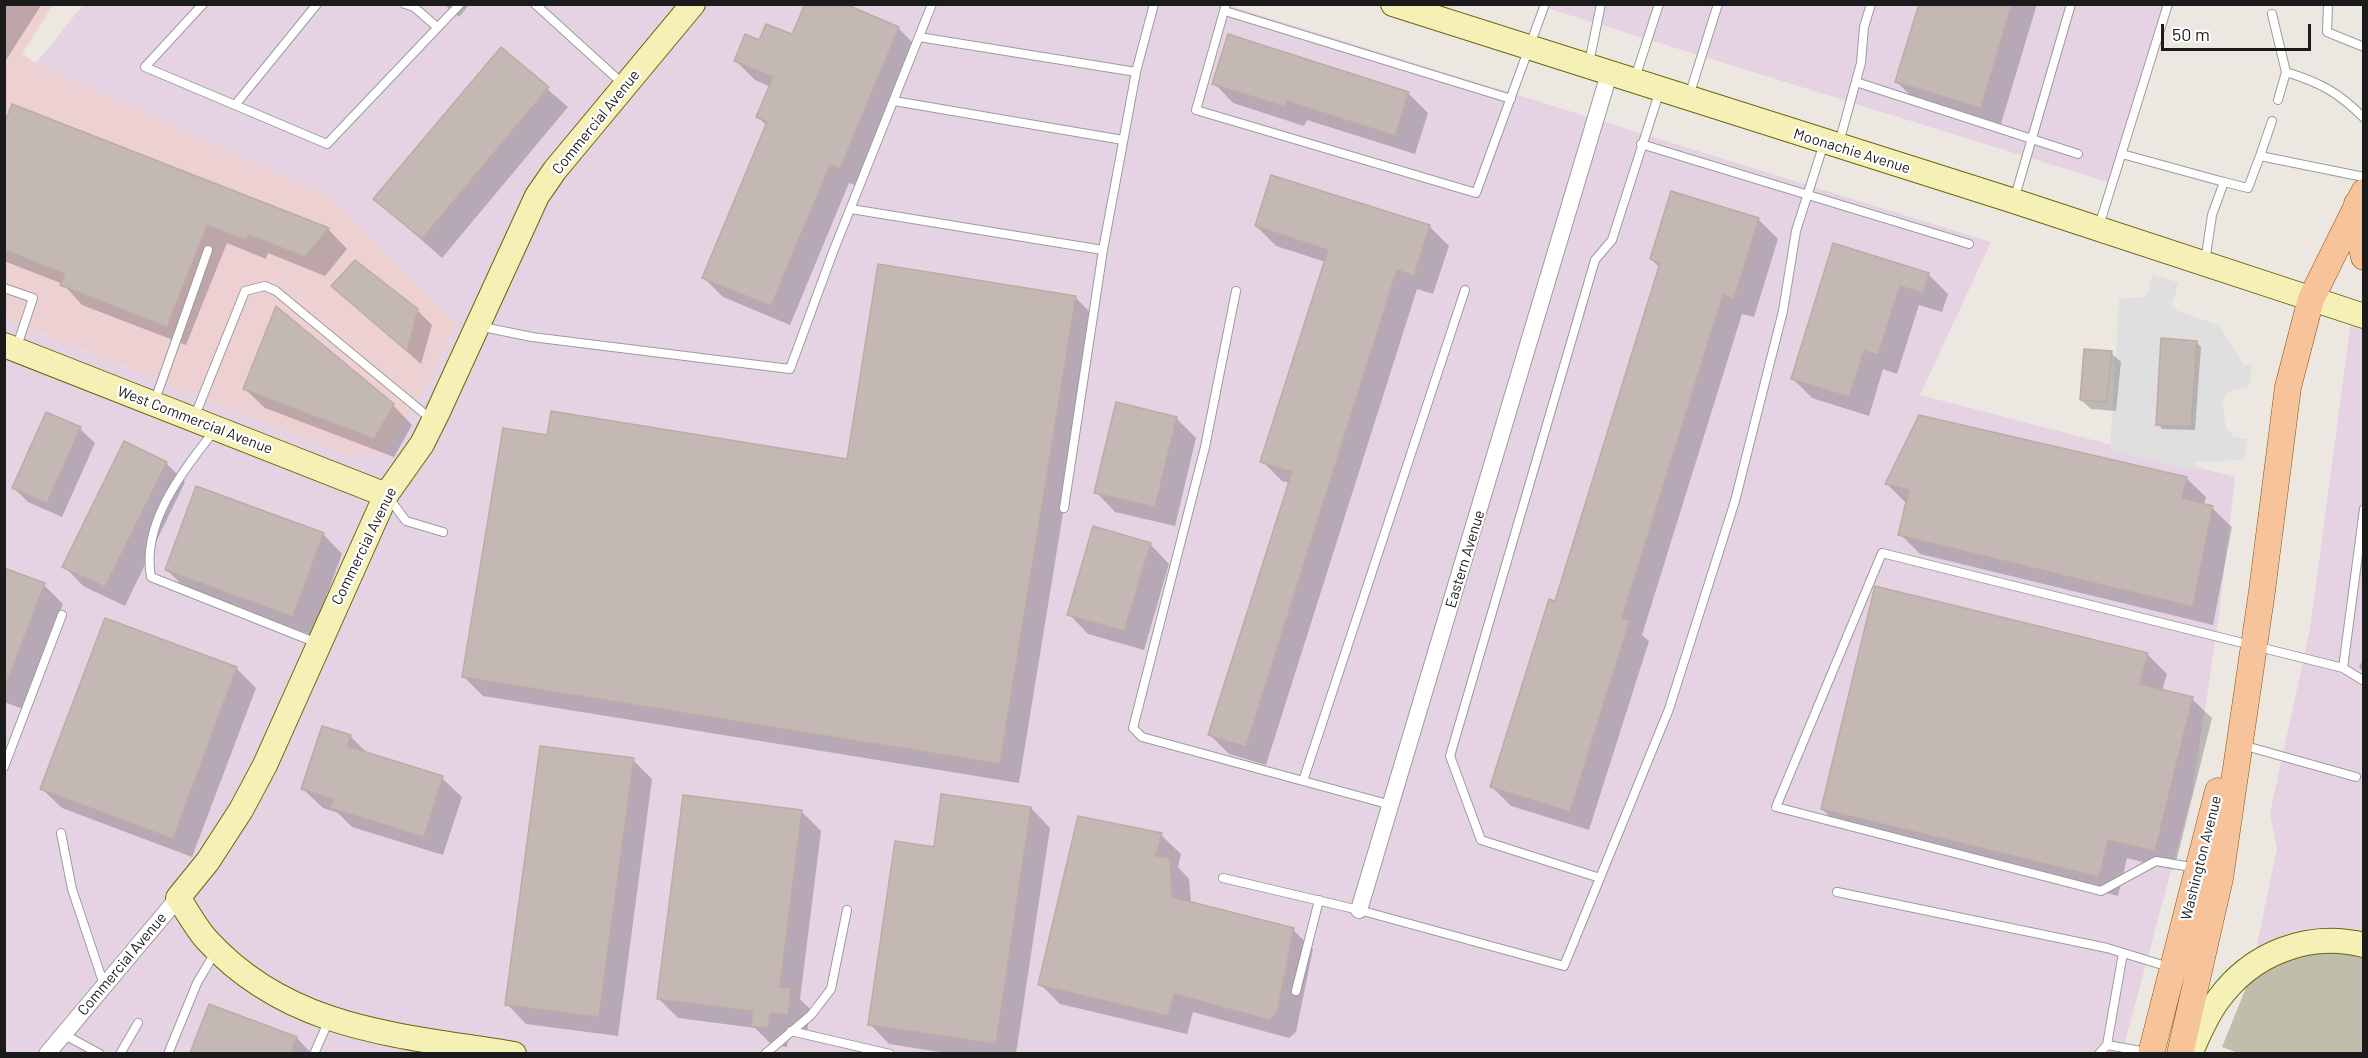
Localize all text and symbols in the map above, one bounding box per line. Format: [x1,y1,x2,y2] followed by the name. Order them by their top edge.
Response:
[2164,12,2314,50] scale bar
[2172,23,2210,45] text: 50 m
[548,66,644,178] street label: Commercial Avenue
[1791,125,1913,177] street label: Moonachie Avenue
[115,382,275,458] street label: West Commercial Avenue
[328,484,400,608] street label: Commercial Avenue
[1442,508,1488,610] street label: Eastern Avenue
[2177,794,2225,922] street label: Washington Avenue
[74,909,170,1019] street label: Commercial Avenue

